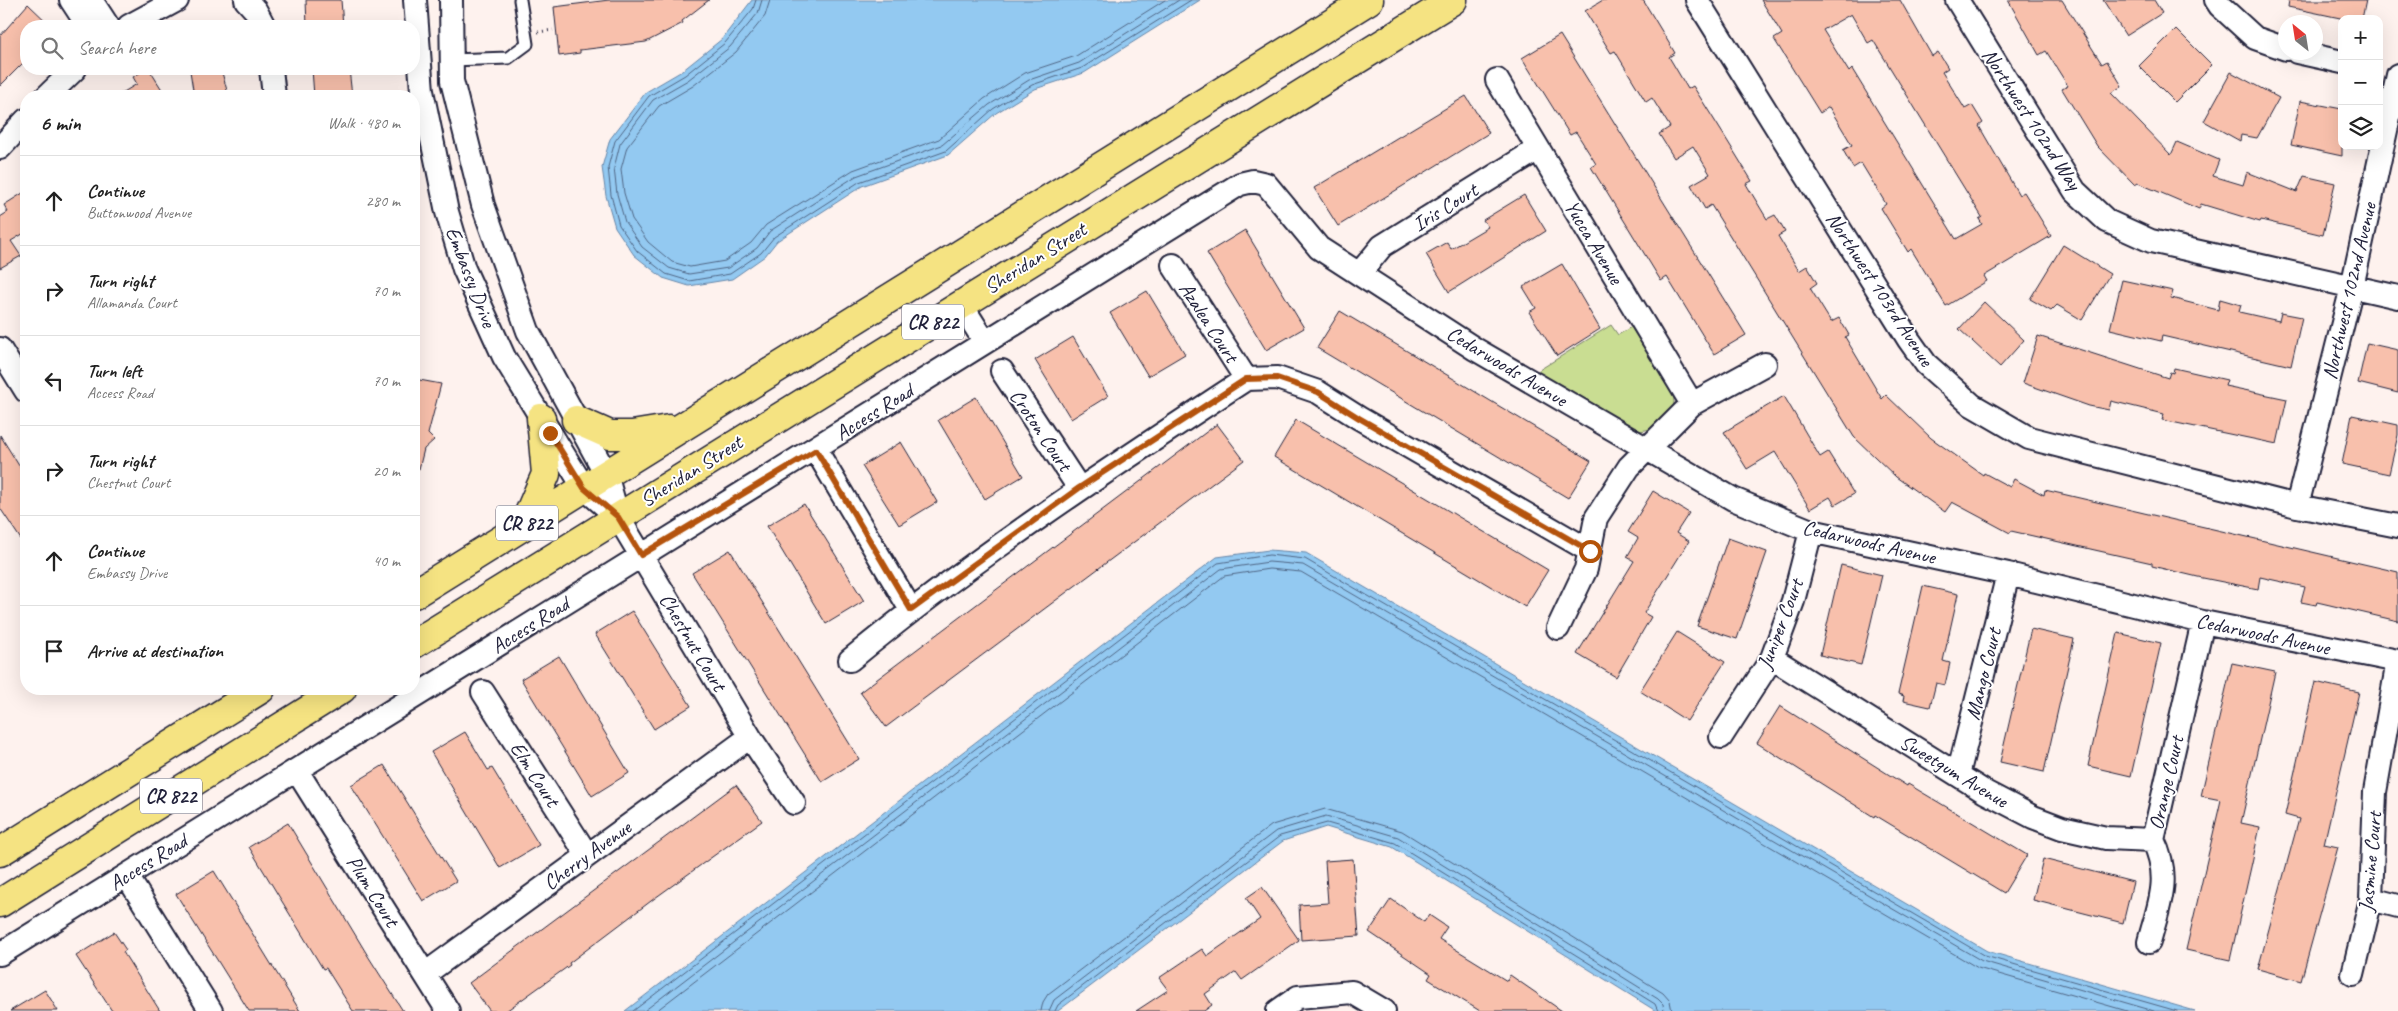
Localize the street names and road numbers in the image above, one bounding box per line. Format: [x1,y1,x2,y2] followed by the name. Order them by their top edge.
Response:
[1977,43,2088,196] street label: Northwest 102nd Way
[1408,176,1484,237] street label: Iris Court
[1559,195,1630,290] street label: Yucca Avenue
[2316,199,2382,382] street label: Northwest 102nd Avenue
[1820,207,1940,372] street label: Northwest 103rd Avenue
[979,215,1093,300] street label: Sheridan Street
[440,223,502,332] street label: Embassy Drive
[1173,277,1246,369] street label: Azalea Court
[902,304,964,340] road number: CR 822
[1442,320,1574,413] street label: Cedarwoods Avenue
[830,376,921,446] street label: Access Road
[1004,384,1079,478] street label: Croton Court
[635,428,749,513] street label: Sheridan Street
[496,506,558,540] road number: CR 822
[1800,514,1940,570] street label: Cedarwoods Avenue
[1751,573,1810,674] street label: Juniper Court
[654,588,733,697] street label: Chestnut Court
[486,589,577,659] street label: Access Road
[2194,607,2334,661] street label: Cedarwoods Avenue
[1959,624,2007,723] street label: Mango Court
[1895,729,2014,814] street label: Sweetgum Avenue
[2143,732,2190,832] street label: Orange Court
[504,737,567,813] street label: Elm Court
[140,778,202,814] road number: CR 822
[2353,809,2387,914] street label: Jasmine Court
[538,814,637,896] street label: Cherry Avenue
[104,826,195,896] street label: Access Road
[341,851,406,933] street label: Plum Court

